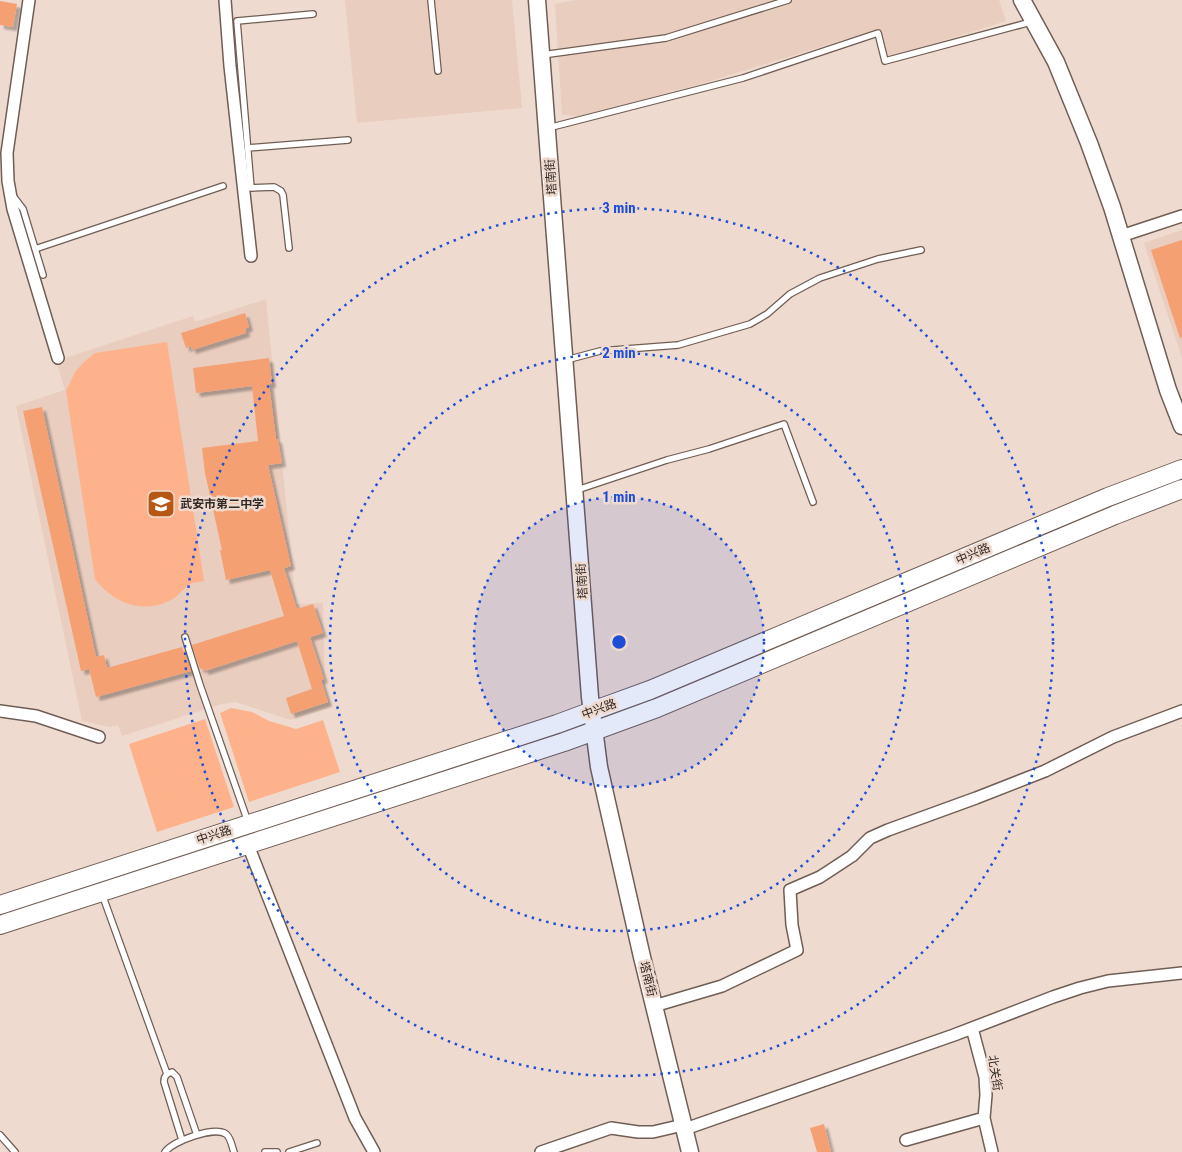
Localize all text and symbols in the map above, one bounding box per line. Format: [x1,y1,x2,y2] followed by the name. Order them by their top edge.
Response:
[543,159,559,195] street label: 塔南街
[602,199,636,217] text: 3 min
[602,344,636,362] text: 2 min
[602,488,636,506] text: 1 min
[146,489,176,519] school or university icon: 武安市第二中学
[180,497,264,511] place label: 武安市第二中学
[954,541,992,567] street label: 中兴路
[574,563,590,599] street label: 塔南街
[610,633,628,651] centre of rings
[580,696,618,722] street label: 中兴路
[195,823,233,847] street label: 中兴路
[637,960,659,998] street label: 塔南街
[985,1054,1005,1092] street label: 北关街

